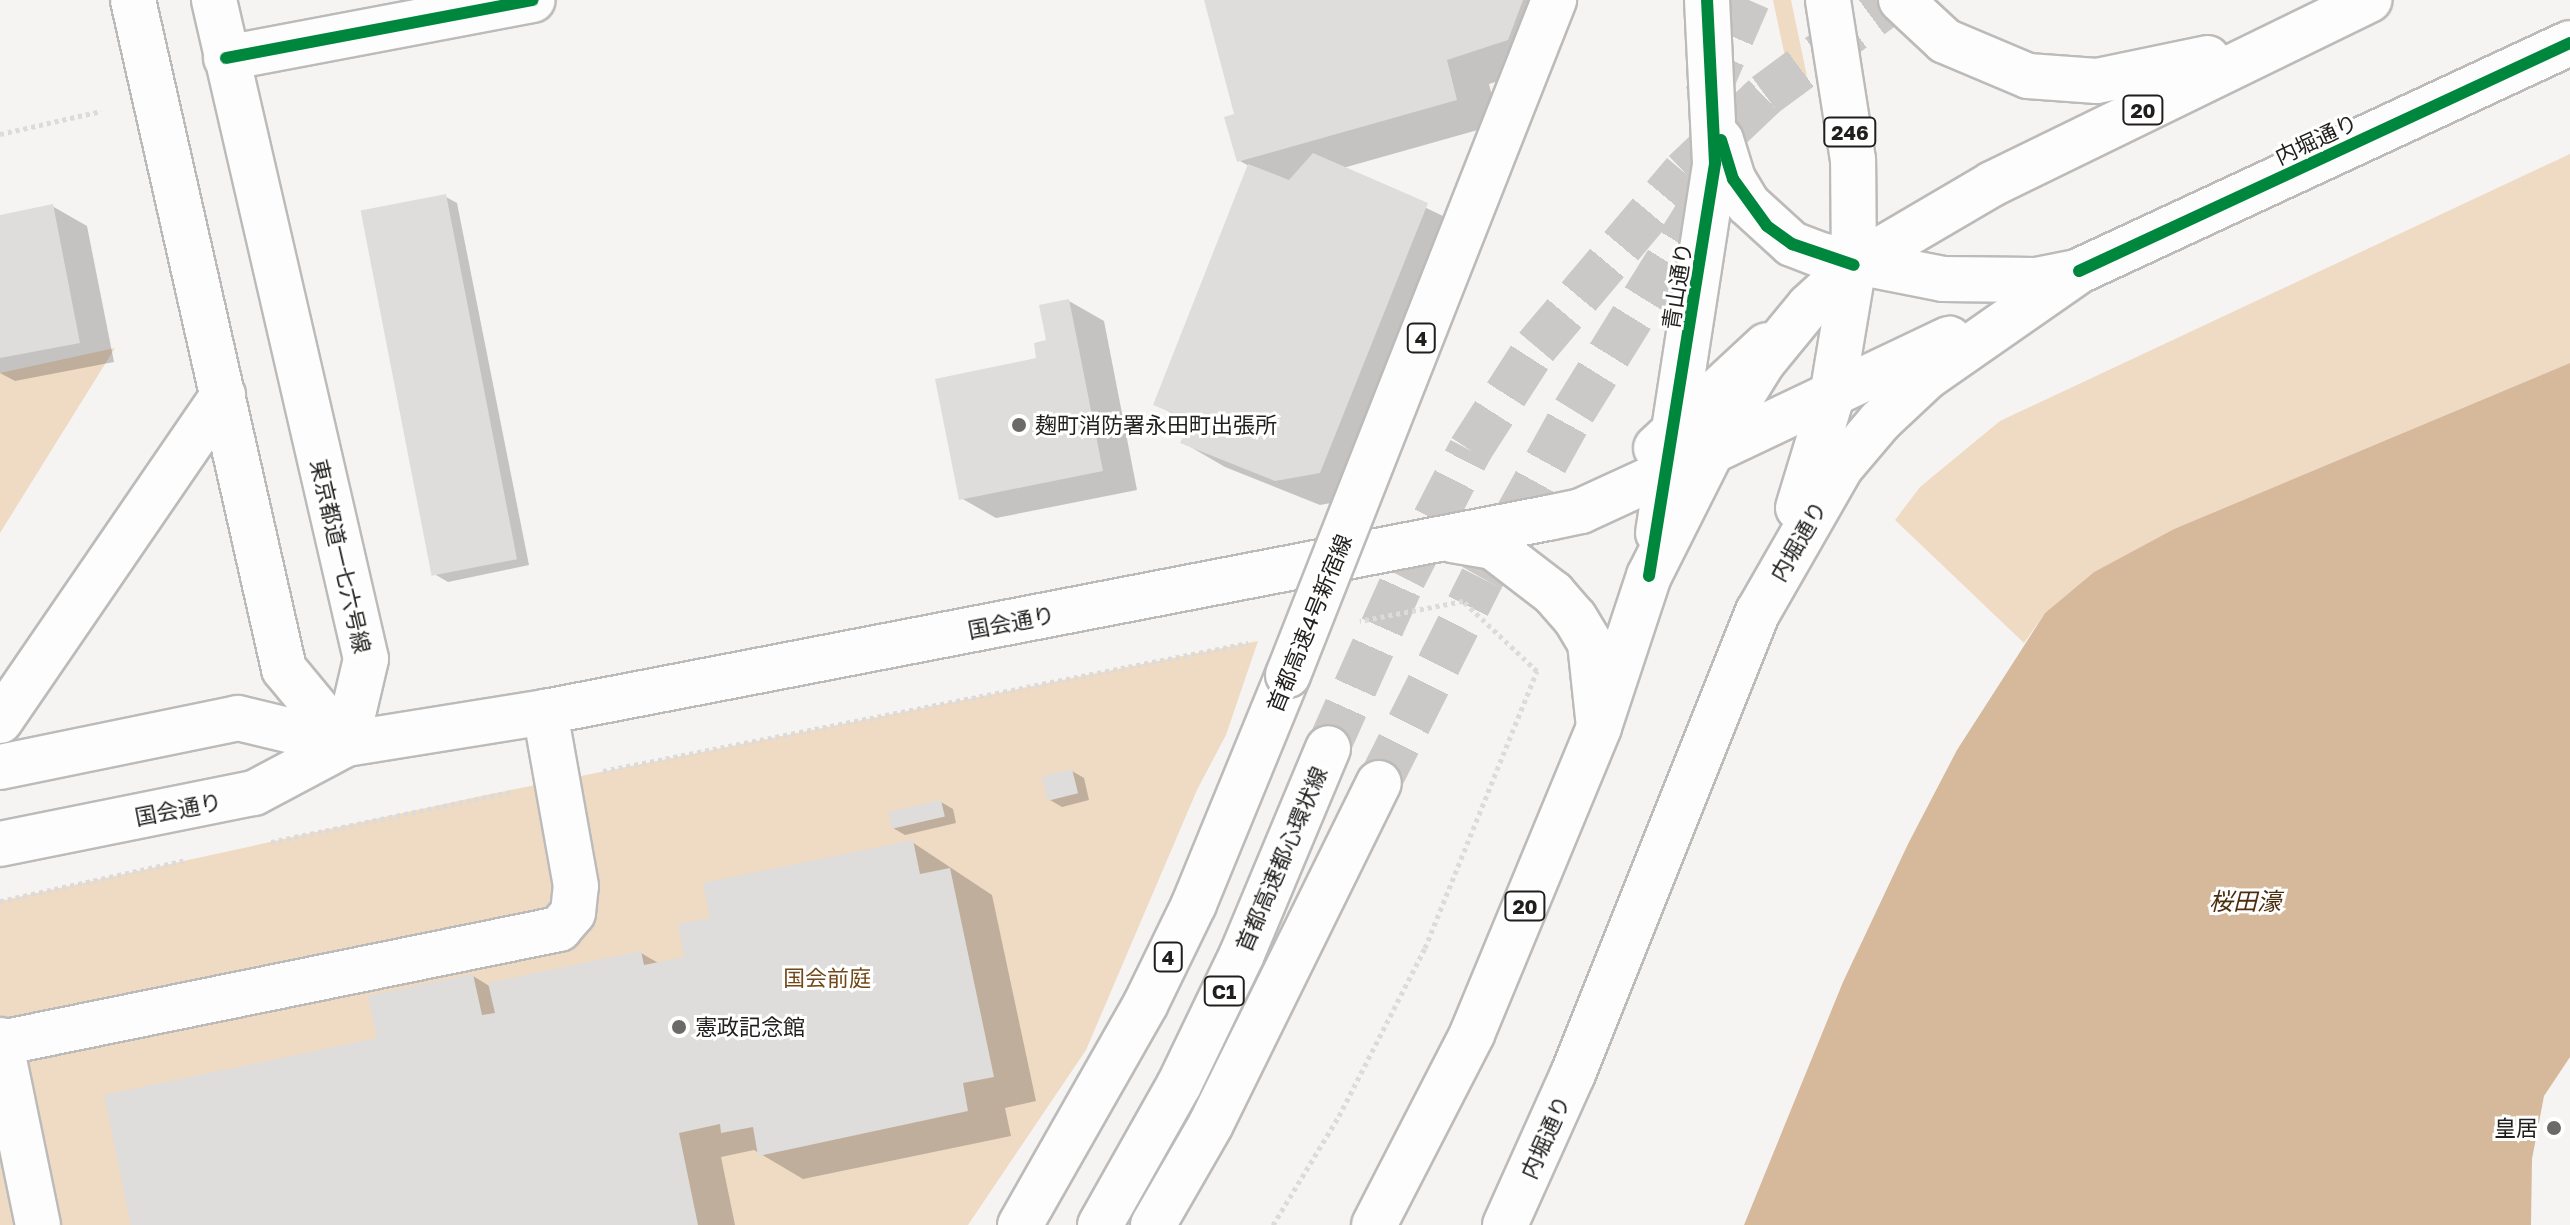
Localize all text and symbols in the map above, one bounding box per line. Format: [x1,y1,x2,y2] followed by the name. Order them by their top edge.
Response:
[2121,94,2165,126] road number: 20
[2271,108,2361,170] street label: 内堀通り
[1822,116,1878,148] road number: 246
[1657,240,1697,332] street label: 青山通り
[1405,322,1437,354] road number: 4
[1035,412,1277,438] place label: 麹町消防署永田町出張所
[1010,416,1028,434] marker: 麹町消防署永田町出張所
[306,457,376,655] street label: 東京都道一七六号線
[1765,496,1831,586] street label: 内堀通り
[1261,530,1357,716] street label: 首都高速4号新宿線
[965,601,1057,643] street label: 国会通り
[1230,763,1332,955] street label: 首都高速都心環状線
[132,788,224,830] street label: 国会通り
[2209,887,2281,915] water label: 桜田濠
[1503,890,1547,922] road number: 20
[1152,941,1184,973] road number: 4
[783,965,871,991] park label: 国会前庭
[1202,975,1246,1007] road number: C1
[695,1014,805,1040] place label: 憲政記念館
[670,1018,688,1036] marker: 憲政記念館
[1515,1091,1575,1183] street label: 内堀通り
[2494,1115,2538,1141] place label: 皇居
[2545,1119,2563,1137] marker: 皇居

